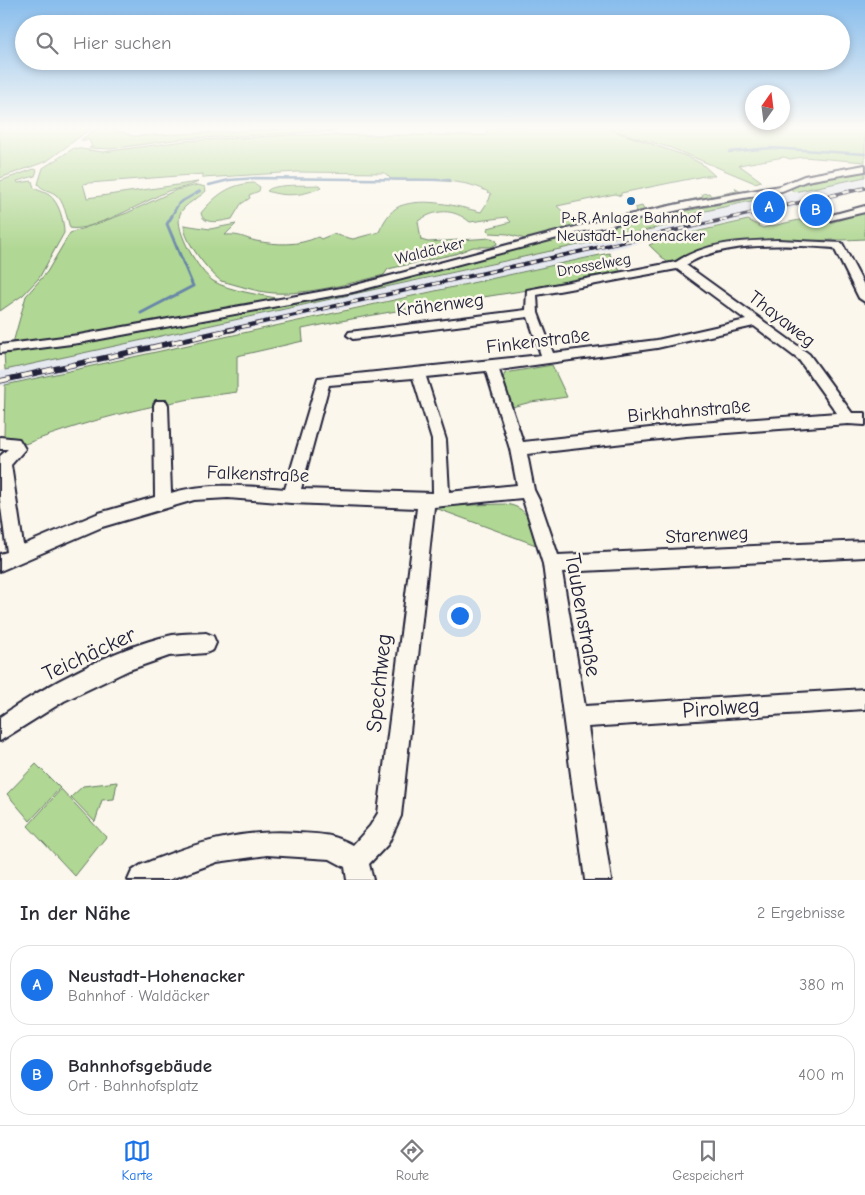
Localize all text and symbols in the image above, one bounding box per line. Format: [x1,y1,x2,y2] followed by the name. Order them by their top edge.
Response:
[15,15,850,70] search box
[33,29,61,57] icon: search
[73,32,171,54] text: Hier suchen
[745,85,790,130] north arrow
[753,188,785,226] pin: A
[800,191,832,229] pin: B
[625,195,637,207] marker: P+R Anlage Bahnhof Neustadt-Hohenacker
[557,209,706,245] place label: P+R Anlage Bahnhof Neustadt-Hohenacker
[393,234,467,268] street label: Waldäcker
[555,250,633,280] street label: Drosselweg
[744,286,820,352] street label: Thayaweg
[395,289,485,321] street label: Krähenweg
[485,324,591,358] street label: Finkenstraße
[627,395,751,427] street label: Birkhahnstraße
[206,461,310,487] street label: Falkenstraße
[665,522,749,548] street label: Starenweg
[559,551,607,679] street label: Taubenstraße
[447,603,473,629] your location
[38,621,140,687] street label: Teichäcker
[361,632,397,734] street label: Spechtweg
[681,692,761,724] street label: Pirolweg
[20,901,130,925] text: In der Nähe
[757,904,845,922] text: 2 Ergebnisse
[68,965,245,987] text: Neustadt-Hohenacker
[33,976,41,994] text: A
[799,976,844,994] text: 380 m
[68,987,209,1005] text: Bahnhof · Waldäcker
[68,1055,212,1077] text: Bahnhofsgebäude
[32,1066,42,1084] text: B
[798,1066,844,1084] text: 400 m
[68,1077,198,1095] text: Ort · Bahnhofsplatz
[122,1137,153,1184] tab: Karte
[396,1137,429,1184] tab: Route
[672,1137,743,1184] tab: Gespeichert

